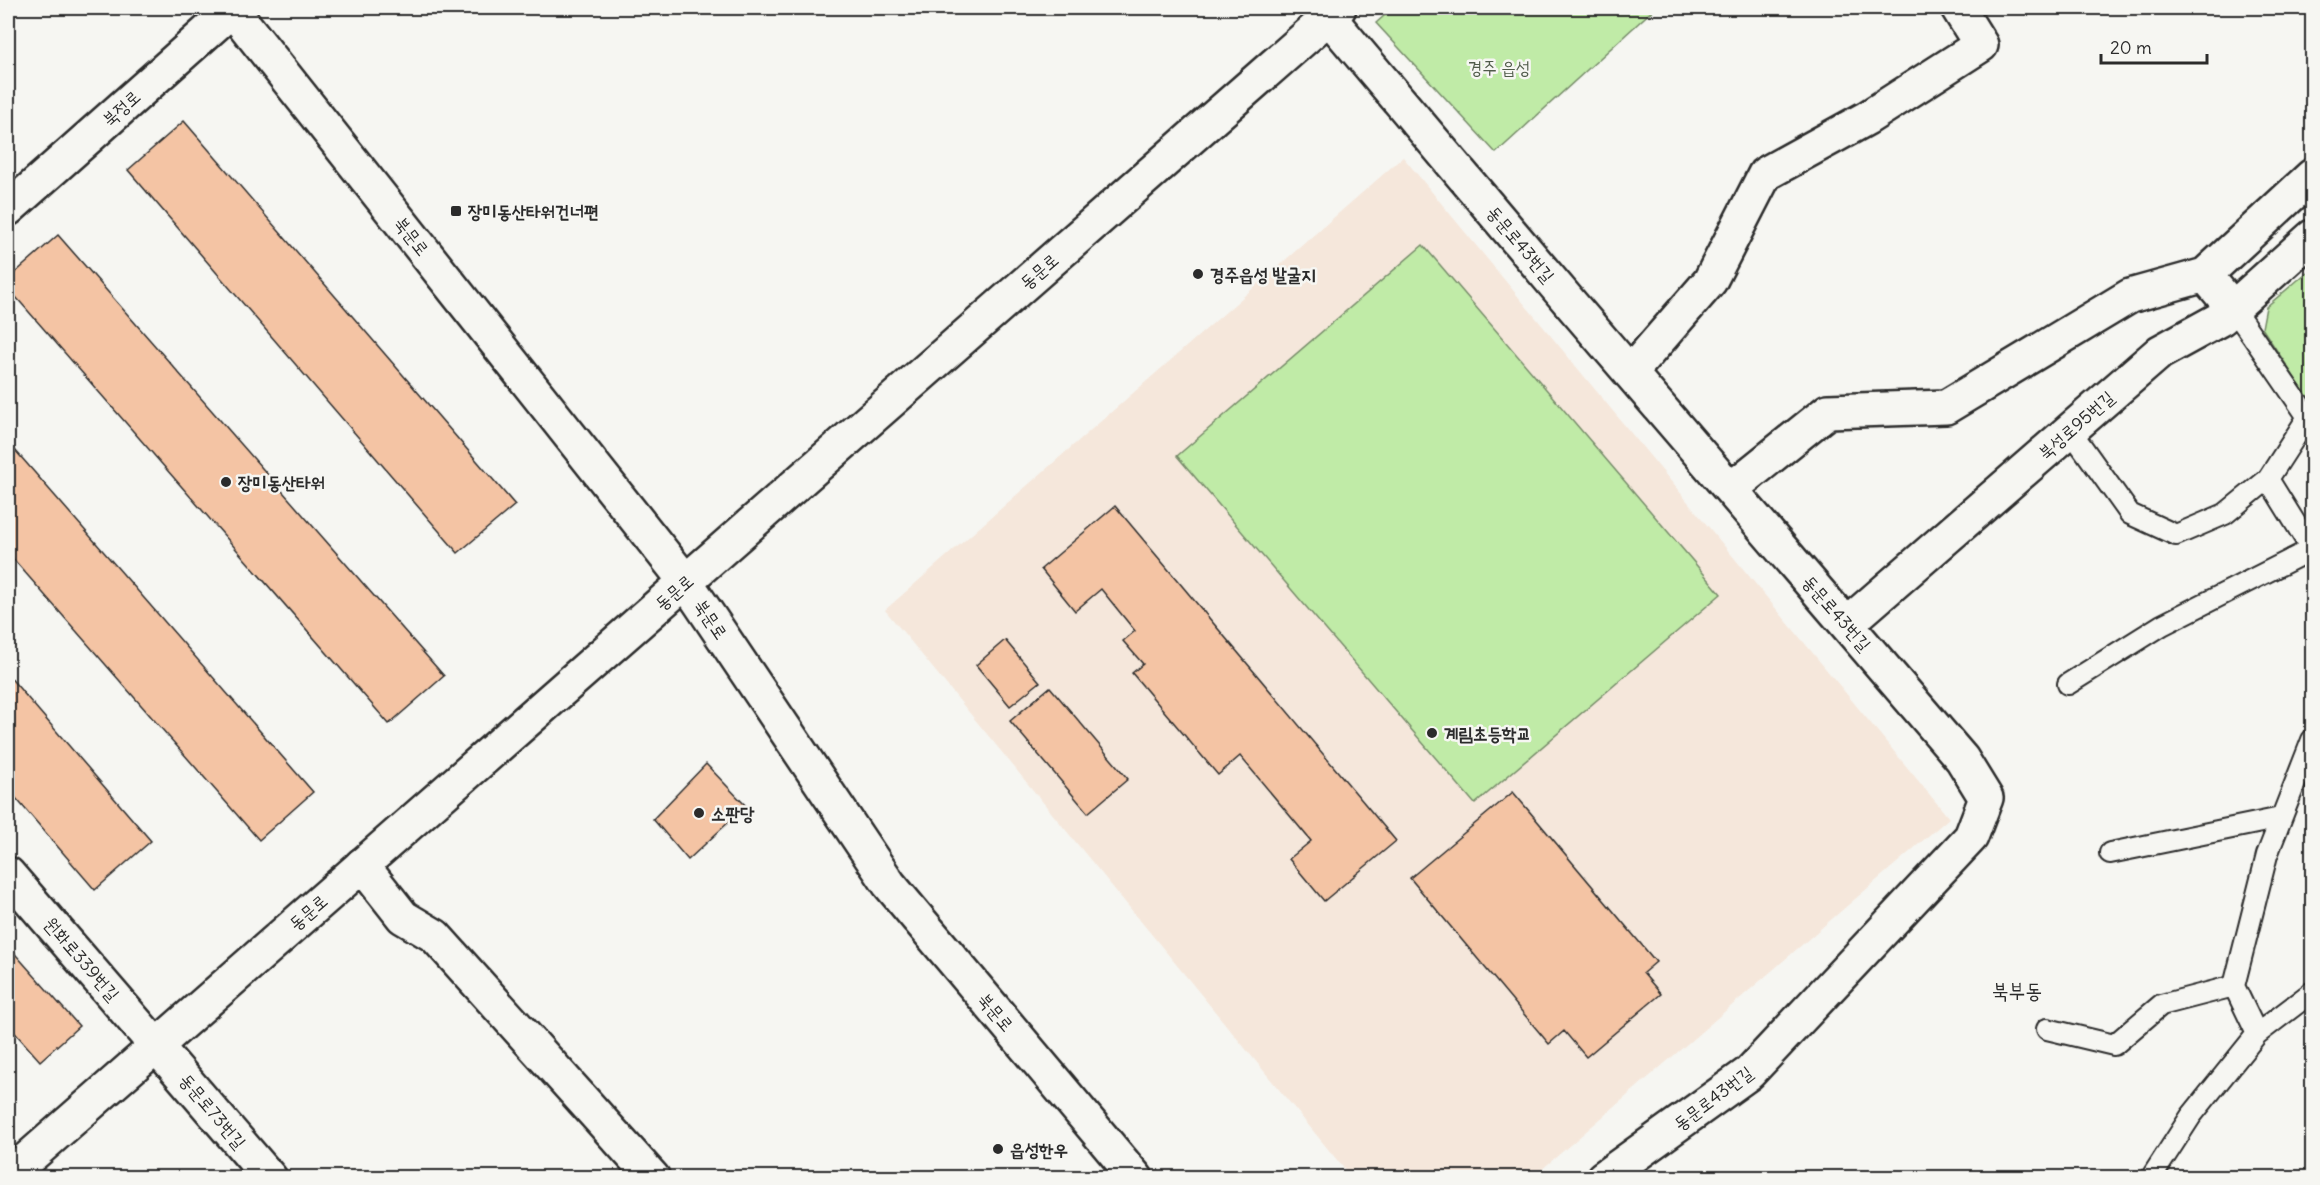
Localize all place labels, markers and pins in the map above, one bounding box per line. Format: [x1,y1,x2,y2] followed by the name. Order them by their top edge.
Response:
[467,200,598,223] place label: 장미동산타워건너편
[449,204,463,218] marker: 장미동산타워건너편
[1210,263,1316,286] place label: 경주읍성 발굴지
[1191,267,1205,281] marker: 경주읍성 발굴지
[237,471,325,494] place label: 장미동산타워
[219,475,233,489] marker: 장미동산타워
[1444,722,1531,745] place label: 계림초등학교
[1425,726,1439,740] marker: 계림초등학교
[711,802,755,825] place label: 소판당
[692,806,706,820] marker: 소판당
[1010,1138,1068,1161] place label: 읍성한우
[991,1142,1005,1156] marker: 읍성한우

